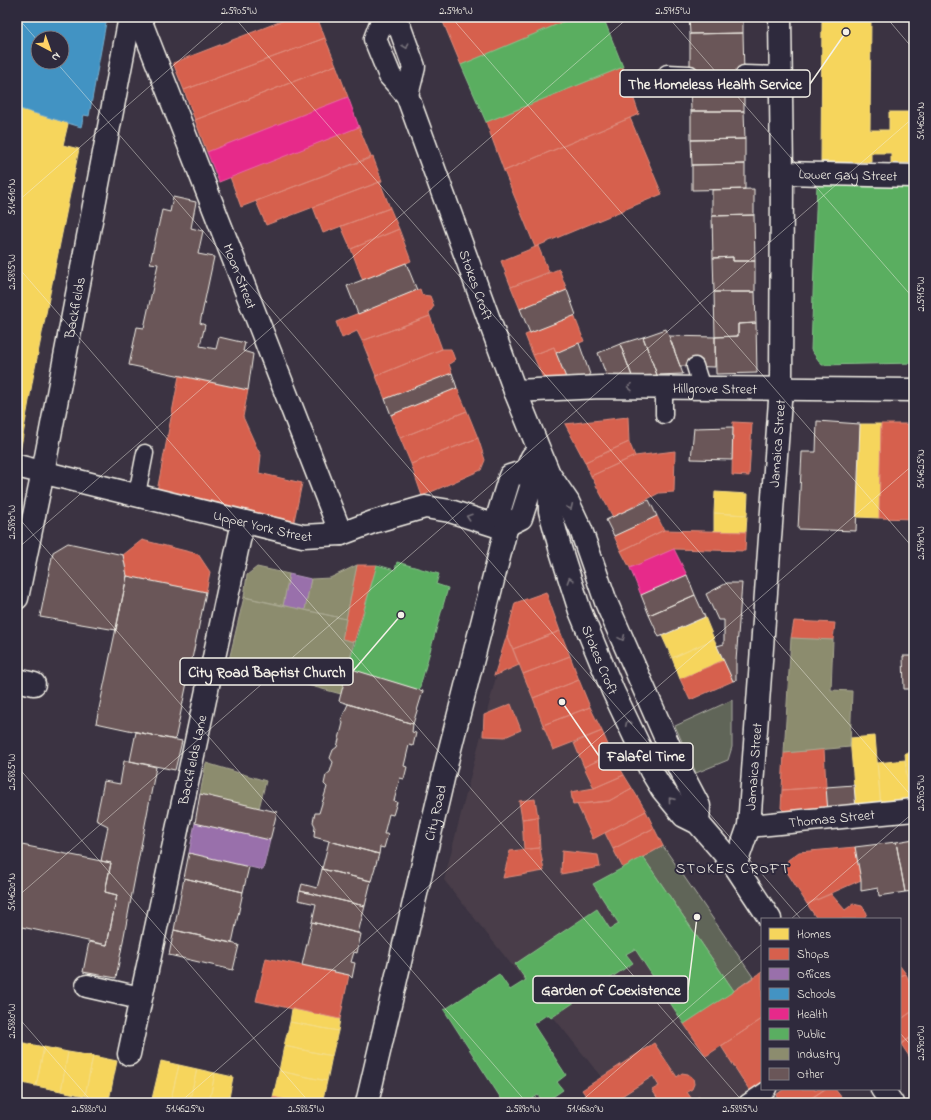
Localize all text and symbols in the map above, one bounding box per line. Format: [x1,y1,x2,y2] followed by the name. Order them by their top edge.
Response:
[221,4,257,19] text: 2.5905°W
[439,4,473,19] text: 2.5910°W
[655,4,691,19] text: 2.5915°W
[30,30,70,70] north arrow
[402,43,410,50] one-way arrow
[48,48,64,65] text: N
[620,70,810,97] callout: The Homeless Health Service
[628,74,803,96] text: The Homeless Health Service
[914,102,929,140] text: 51.4620°N
[798,164,898,188] street label: Lower Gay Street
[5,179,20,215] text: 51.4610°N
[216,241,261,313] street label: Moon Street
[452,247,497,324] street label: Stokes Croft
[5,254,20,290] text: 2.5895°W
[60,275,92,341] street label: Backfields
[914,276,929,312] text: 2.5915°W
[673,379,757,401] street label: Hillgrove Street
[627,383,633,392] one-way arrow
[765,399,792,488] street label: Jamaica Street
[914,449,929,489] text: 51.4625°N
[565,503,573,510] one-way arrow
[5,505,20,539] text: 2.5890°W
[211,505,313,548] street label: Upper York Street
[466,514,473,522] one-way arrow
[914,526,929,560] text: 2.5910°W
[566,576,575,583] one-way arrow
[575,622,622,699] street label: Stokes Croft
[617,633,625,641] one-way arrow
[180,658,353,685] callout: City Road Baptist Church
[188,662,346,686] text: City Road Baptist Church
[173,712,214,808] street label: Backfields Lane
[625,719,633,727] one-way arrow
[741,722,769,811] street label: Jamaica Street
[599,743,693,770] callout: Falafel Time
[606,746,686,768] text: Falafel Time
[5,754,20,790] text: 2.5885°W
[914,775,929,811] text: 2.5905°W
[420,783,453,843] street label: City Road
[669,798,676,805] one-way arrow
[788,805,876,834] street label: Thomas Street
[676,858,790,880] district label: STOKES CROFT
[5,873,20,911] text: 51.4620°N
[761,918,901,1090] legend
[797,926,831,944] text: Homes
[797,946,829,964] text: Shops
[797,966,831,984] text: Offices
[533,976,688,1003] callout: Garden of Coexistence
[541,980,682,1002] text: Garden of Coexistence
[797,986,836,1004] text: Schools
[5,1003,20,1038] text: 2.5880°W
[797,1006,828,1024] text: Health
[914,1025,929,1060] text: 2.5900°W
[797,1026,826,1044] text: Public
[797,1046,840,1065] text: Industry
[797,1066,824,1084] text: Other
[72,1102,107,1117] text: 2.5880°W
[165,1102,205,1117] text: 51.4625°N
[288,1102,324,1117] text: 2.5885°W
[506,1102,540,1117] text: 2.5890°W
[566,1102,604,1117] text: 51.4630°N
[722,1102,758,1117] text: 2.5895°W

